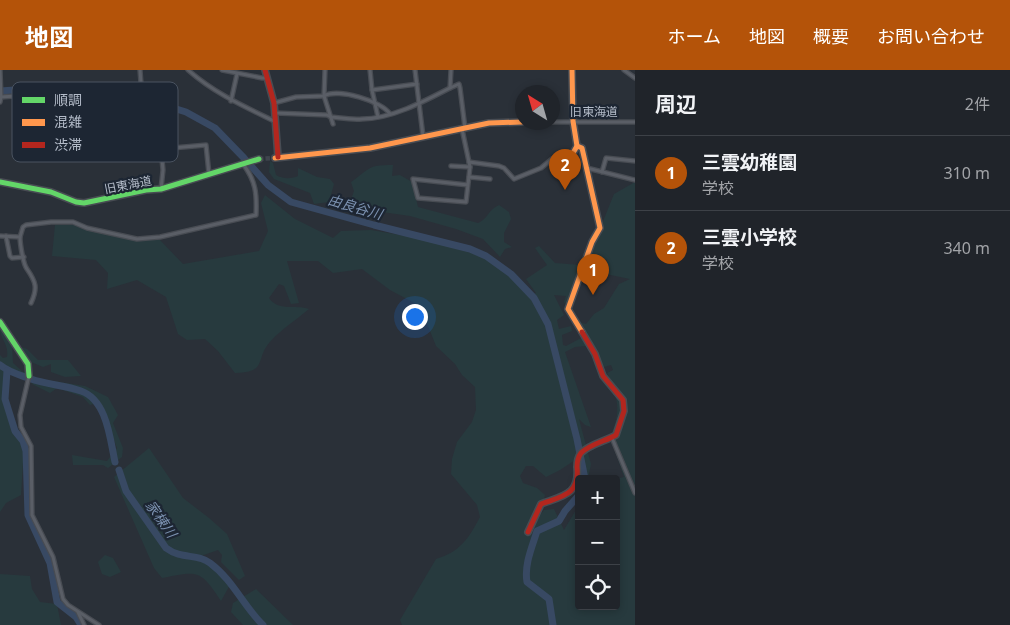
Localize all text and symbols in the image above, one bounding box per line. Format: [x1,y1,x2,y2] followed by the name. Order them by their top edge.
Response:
[25,20,73,53] text: 地図
[668,24,721,48] text: ホーム
[749,24,785,48] text: 地図
[813,24,849,48] text: 概要
[877,24,985,48] text: お問い合わせ
[12,82,178,162] legend
[515,85,560,130] north arrow
[54,90,82,109] text: 順調
[655,90,697,118] text: 周辺
[965,93,990,115] text: 2件
[570,103,618,120] street label: 旧東海道
[54,112,82,131] text: 混雑
[54,135,82,154] text: 渋滞
[549,149,581,190] pin: 2
[702,149,797,175] text: 三雲幼稚園
[666,162,676,184] text: 1
[943,162,990,184] text: 310 m
[103,172,153,197] street label: 旧東海道
[702,177,734,199] text: 学校
[326,190,387,224] water label: 由良谷川
[702,224,797,250] text: 三雲小学校
[666,237,676,259] text: 2
[943,237,990,259] text: 340 m
[702,252,734,274] text: 学校
[577,254,609,295] pin: 1
[402,304,428,330] your location
[575,475,620,610] map controls
[575,475,620,520] button: +
[142,496,182,543] water label: 家棟川
[575,520,620,565] button: −
[575,565,620,610] button: locate

